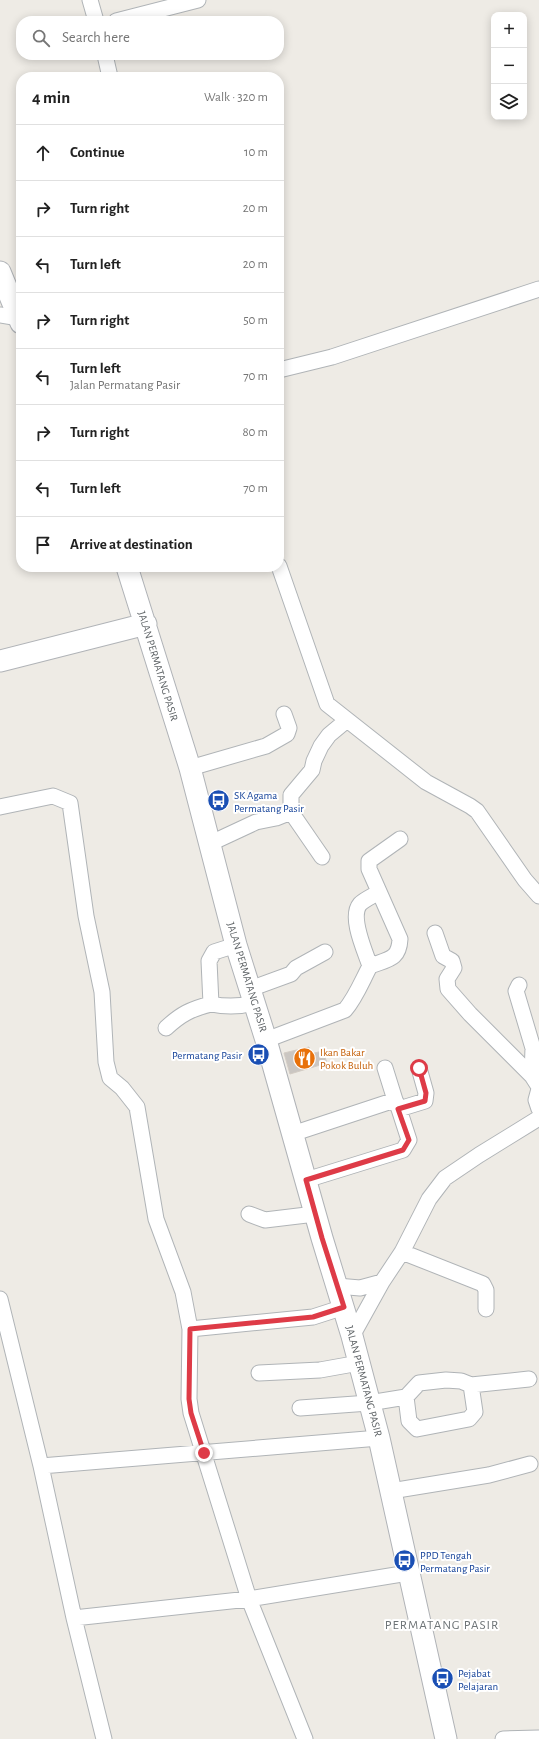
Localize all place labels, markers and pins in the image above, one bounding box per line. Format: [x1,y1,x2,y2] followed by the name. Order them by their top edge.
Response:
[205,788,231,814] bus stop icon: SK Agama Permatang Pasir
[234,790,304,814] place label: SK Agama Permatang Pasir
[245,1042,271,1068] bus stop icon: Permatang Pasir
[292,1045,318,1071] restaurant icon: Ikan Bakar Pokok Buluh
[320,1047,373,1071] place label: Ikan Bakar Pokok Buluh
[172,1050,242,1061] place label: Permatang Pasir
[391,1548,417,1574] bus stop icon: PPD Tengah Permatang Pasir
[420,1550,490,1574] place label: PPD Tengah Permatang Pasir
[429,1666,455,1692] bus stop icon: Pejabat Pelajaran
[458,1668,498,1692] place label: Pejabat Pelajaran

